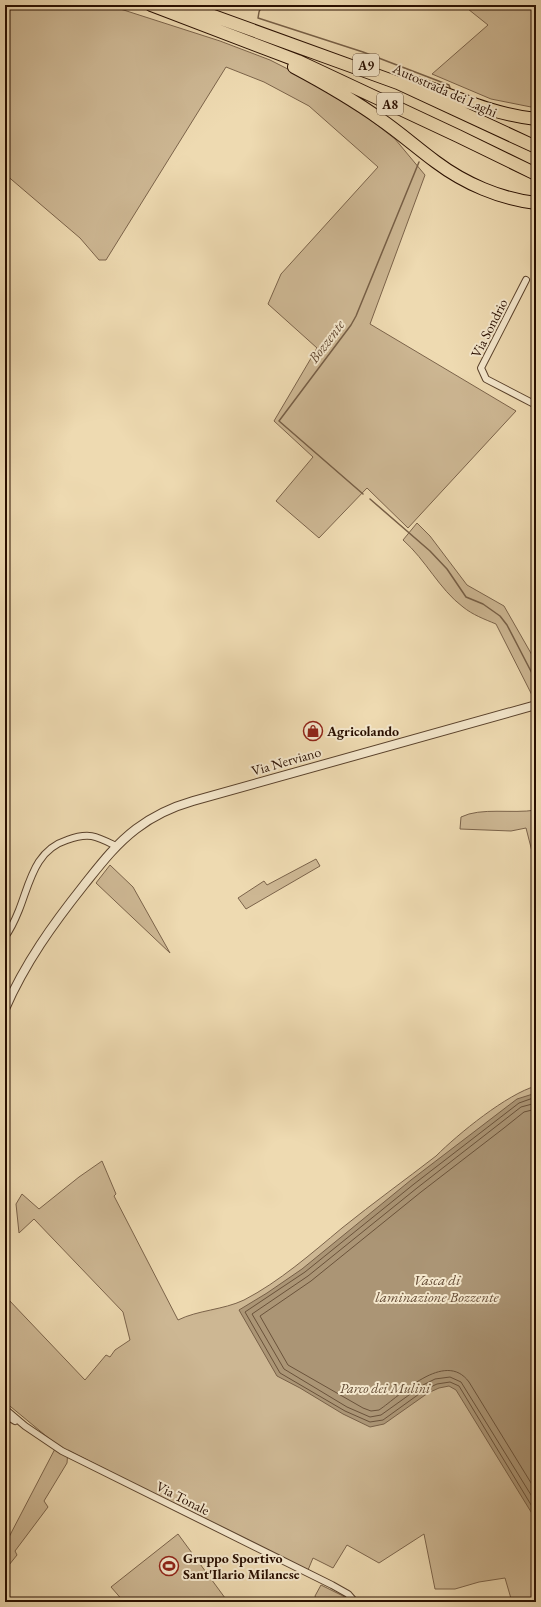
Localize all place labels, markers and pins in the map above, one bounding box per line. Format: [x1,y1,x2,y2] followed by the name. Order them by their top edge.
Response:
[302,720,324,742] shop icon: Agricolando
[326,722,399,740] place label: Agricolando
[183,1549,300,1583] place label: Gruppo Sportivo Sant'Ilario Milanese
[158,1555,180,1577] sports icon: Gruppo Sportivo Sant'Ilario Milanese

